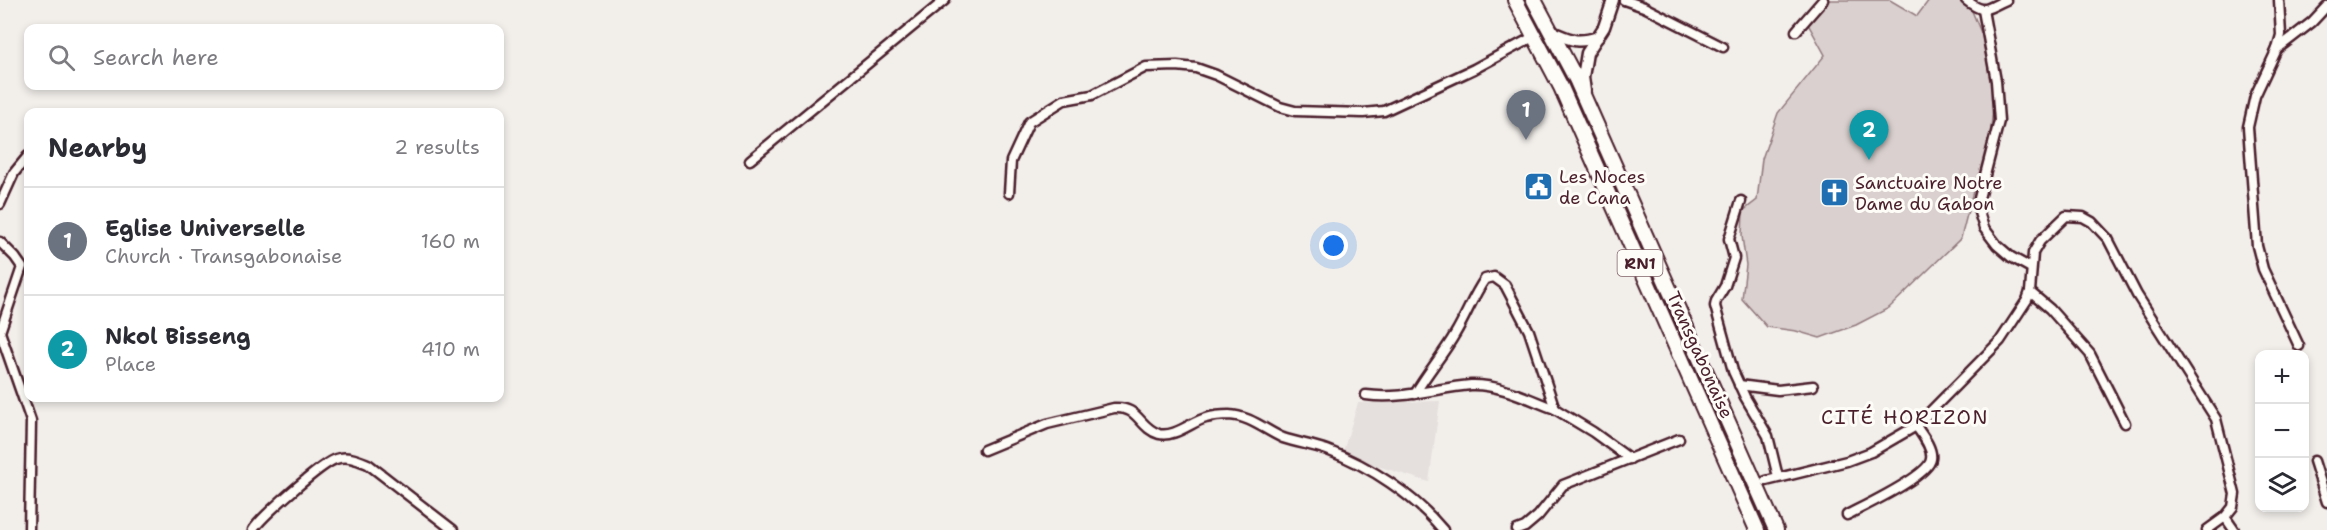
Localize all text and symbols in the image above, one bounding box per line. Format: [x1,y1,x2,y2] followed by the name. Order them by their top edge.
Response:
[24,24,504,90] search box
[45,41,78,74] icon: search
[93,43,219,72] text: Search here
[1506,90,1546,140] pin: 1
[1850,110,1888,160] pin: 2
[48,130,147,165] text: Nearby
[394,134,480,160] text: 2 results
[1559,165,1645,210] place label: Les Noces de Cana
[1522,171,1554,203] public building icon: Les Noces de Cana
[1855,171,2003,216] place label: Sanctuaire Notre Dame du Gabon
[1818,177,1850,209] church icon: Sanctuaire Notre Dame du Gabon
[105,214,306,243] text: Eglise Universelle
[63,228,72,254] text: 1
[421,228,480,254] text: 160 m
[1319,231,1348,260] your location
[105,243,342,269] text: Church · Transgabonaise
[1618,250,1662,276] road number: RN1
[1661,288,1739,422] street label: Transgabonaise
[105,322,251,351] text: Nkol Bisseng
[61,336,75,362] text: 2
[421,336,480,362] text: 410 m
[2255,350,2309,512] map controls
[2255,350,2309,404] button: +
[105,351,156,377] text: Place
[1821,404,1989,430] district label: CITÉ HORIZON
[2255,404,2309,458] button: −
[2255,458,2309,512] button: layers

